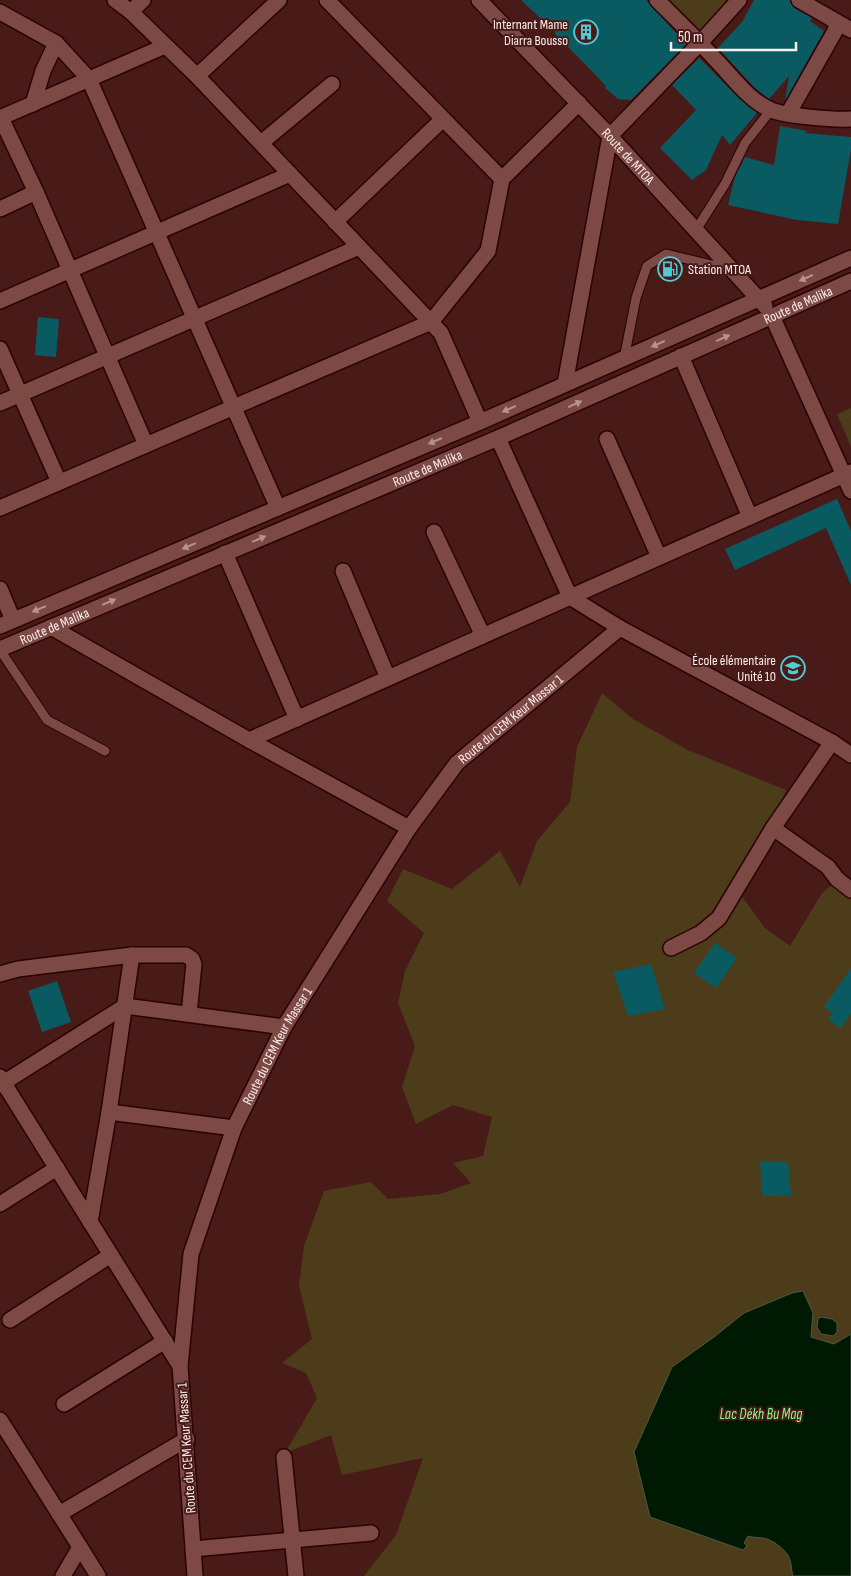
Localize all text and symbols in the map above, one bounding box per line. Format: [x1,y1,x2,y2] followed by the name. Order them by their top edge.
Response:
[493,16,568,49] place label: Internant Mame Diarra Bousso
[573,19,599,45] building icon: Internant Mame Diarra Bousso
[671,20,796,52] scale bar
[678,28,703,47] text: 50 m
[598,125,659,189] street label: Route de MTOA
[657,256,683,282] fuel station icon: Station MTOA
[688,261,752,278] place label: Station MTOA
[799,274,813,282] one-way arrow
[761,282,835,328] street label: Route de Malika
[716,333,730,341] one-way arrow
[651,340,665,348] one-way arrow
[568,400,582,408] one-way arrow
[502,406,516,414] one-way arrow
[428,438,442,446] one-way arrow
[390,446,465,491] street label: Route de Malika
[252,535,267,543] one-way arrow
[182,542,196,550] one-way arrow
[102,598,116,606] one-way arrow
[17,604,92,649] street label: Route de Malika
[32,606,46,614] one-way arrow
[692,652,776,685] place label: École élémentaire Unité 10
[780,655,806,681] school or university icon: École élémentaire Unité 10
[455,671,567,768] street label: Route du CEM Keur Massar 1
[239,984,316,1108] street label: Route du CEM Keur Massar 1
[173,1382,200,1514] street label: Route du CEM Keur Massar 1
[720,1405,802,1424] water label: Lac Dékh Bu Mag

